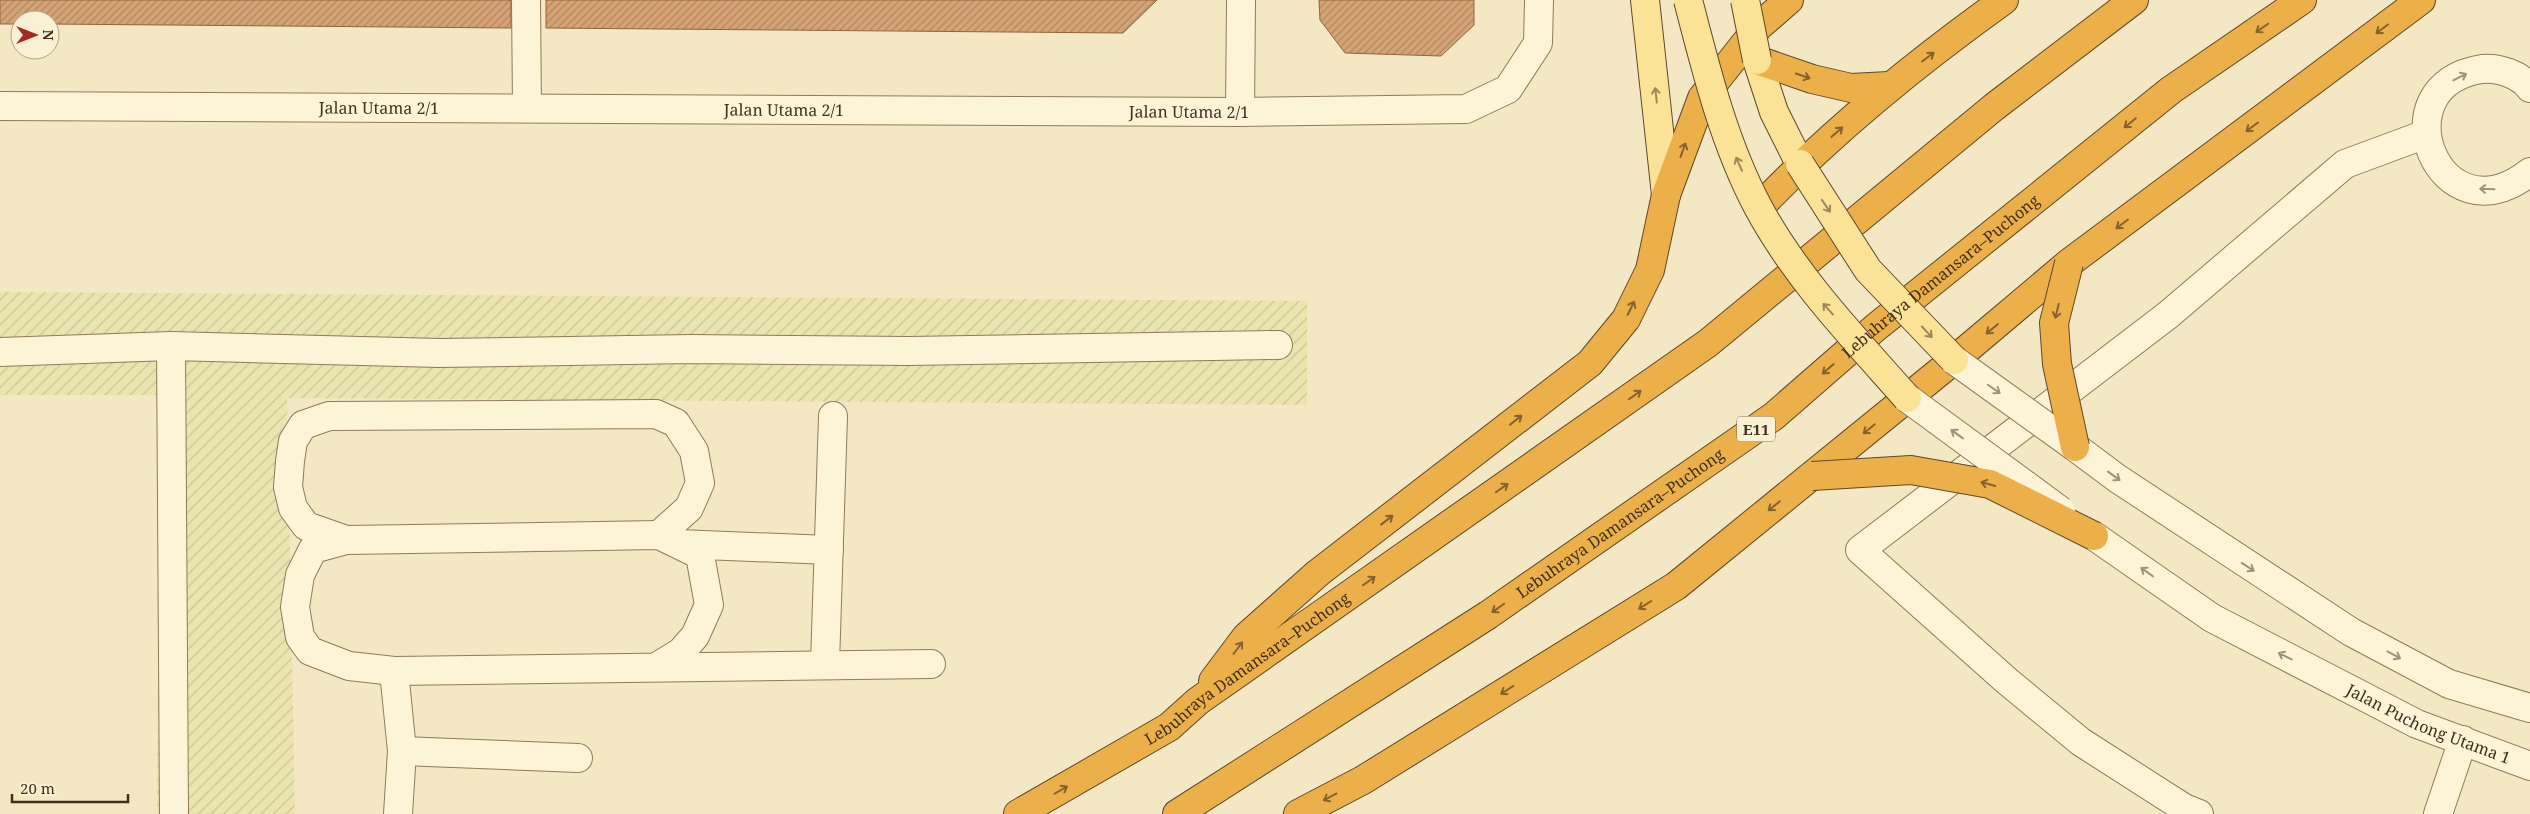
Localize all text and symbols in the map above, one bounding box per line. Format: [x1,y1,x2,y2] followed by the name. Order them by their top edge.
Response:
[10,10,60,60] north arrow
[2255,23,2269,33] one-way arrow
[2375,24,2389,34] one-way arrow
[39,29,58,41] text: N
[1921,51,1934,62] one-way arrow
[1795,72,1810,81] one-way arrow
[2452,72,2467,81] one-way arrow
[1651,87,1660,103] one-way arrow
[318,97,439,119] street label: Jalan Utama 2/1
[723,98,844,121] street label: Jalan Utama 2/1
[1128,100,1249,123] street label: Jalan Utama 2/1
[2124,118,2137,129] one-way arrow
[2246,121,2259,132] one-way arrow
[1830,126,1843,138] one-way arrow
[1679,142,1688,158] one-way arrow
[1733,157,1743,172] one-way arrow
[2479,185,2495,194] one-way arrow
[1837,189,2044,363] street label: Lebuhraya Damansara–Puchong
[1820,199,1831,213] one-way arrow
[2115,219,2129,229] one-way arrow
[1627,301,1636,316] one-way arrow
[2052,302,2061,318] one-way arrow
[1823,303,1834,316] one-way arrow
[1985,323,1998,334] one-way arrow
[1921,326,1933,339] one-way arrow
[1822,363,1835,374] one-way arrow
[1986,384,2000,394] one-way arrow
[1628,390,1642,400] one-way arrow
[1509,415,1522,426] one-way arrow
[1737,416,1775,442] road number: E11
[1863,423,1876,434] one-way arrow
[1950,429,1964,439] one-way arrow
[1512,443,1729,603] street label: Lebuhraya Damansara–Puchong
[2107,471,2121,481] one-way arrow
[1980,479,1996,489] one-way arrow
[1495,483,1509,493] one-way arrow
[1768,501,1781,512] one-way arrow
[1380,514,1393,525] one-way arrow
[2241,562,2255,572] one-way arrow
[2140,567,2154,577] one-way arrow
[1362,576,1376,586] one-way arrow
[1141,587,1354,750] street label: Lebuhraya Damansara–Puchong
[1639,600,1653,610] one-way arrow
[1492,603,1506,613] one-way arrow
[1232,642,1243,655] one-way arrow
[2278,651,2293,660] one-way arrow
[2386,651,2401,660] one-way arrow
[2342,678,2514,769] street label: Jalan Puchong Utama 1
[1500,685,1514,696] one-way arrow
[12,772,129,804] scale bar
[20,778,55,798] text: 20 m
[1053,785,1067,795] one-way arrow
[1323,792,1338,802] one-way arrow

